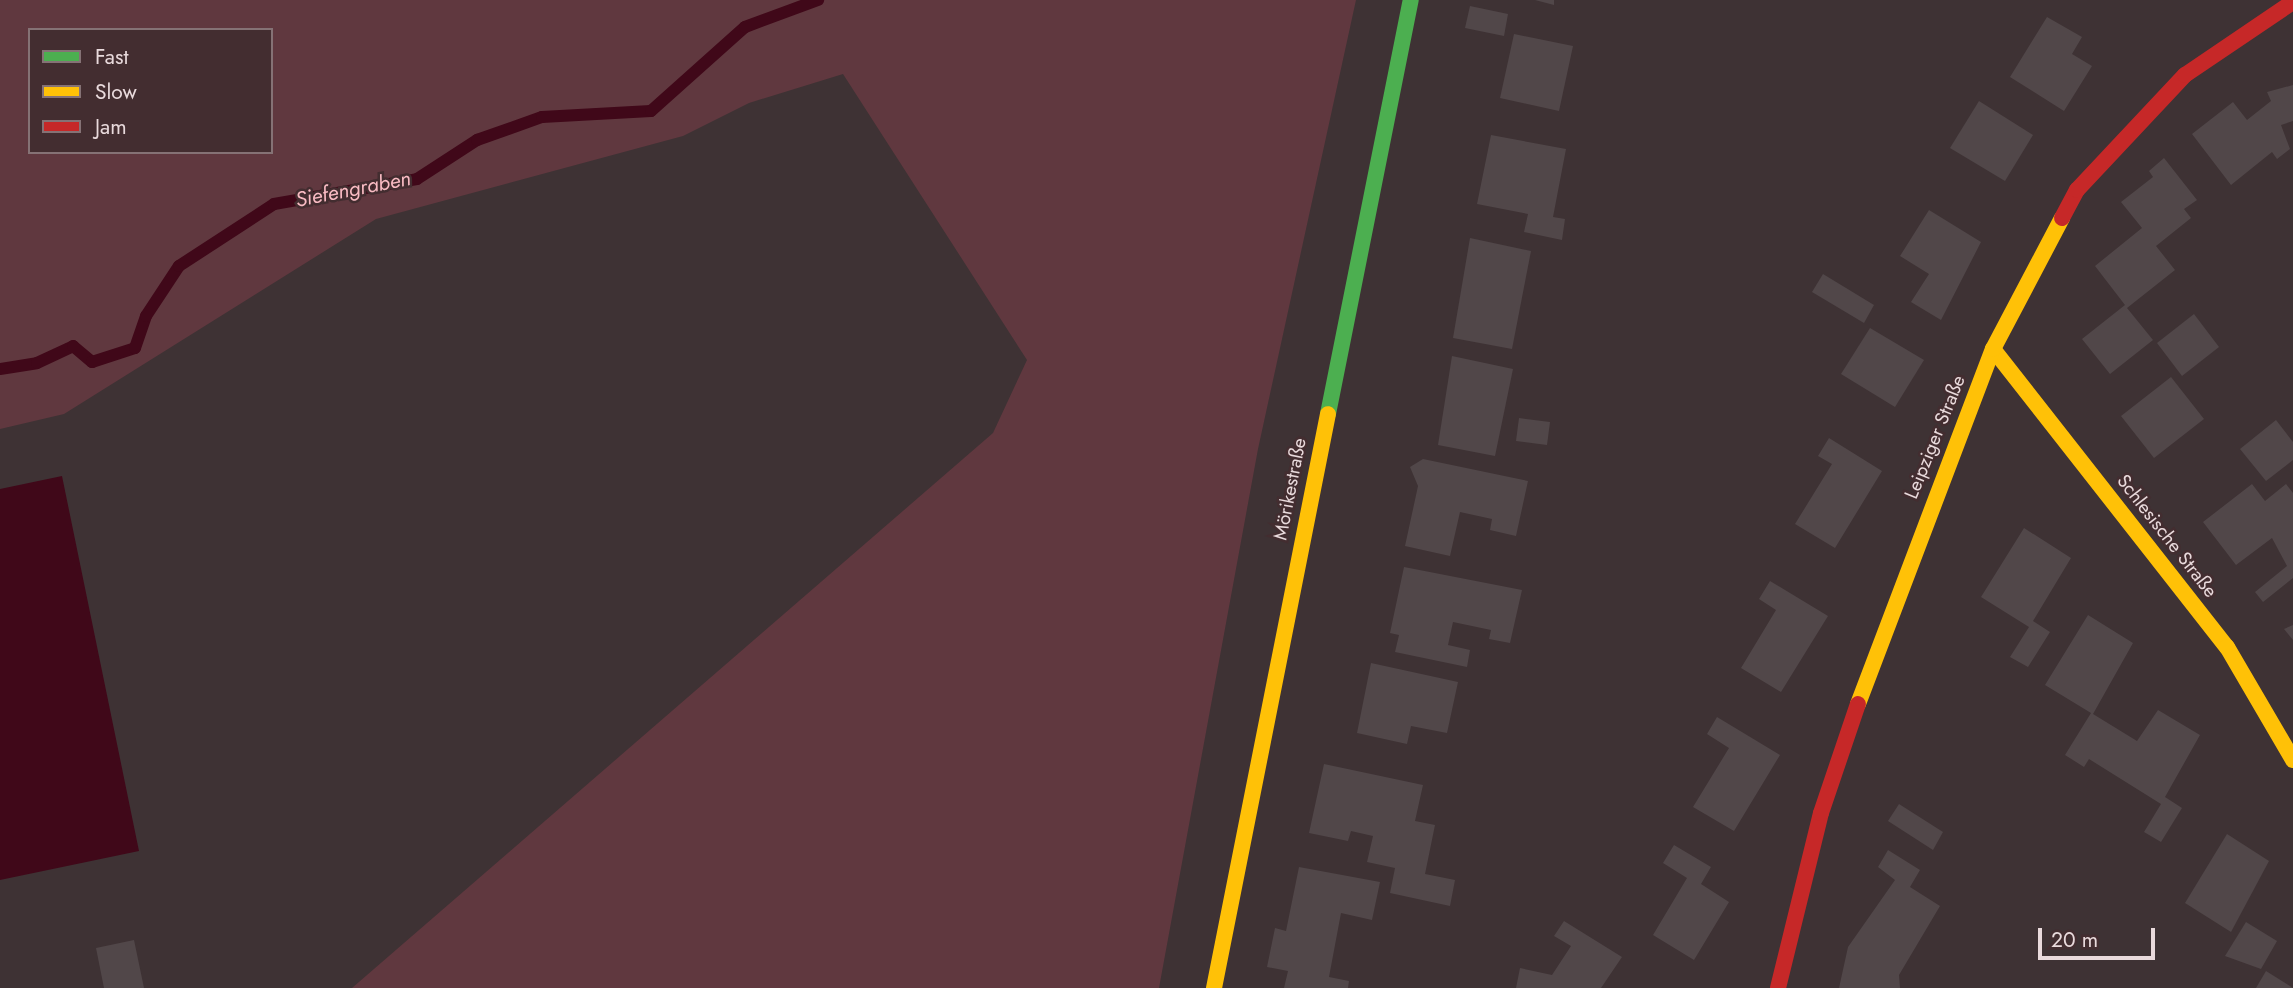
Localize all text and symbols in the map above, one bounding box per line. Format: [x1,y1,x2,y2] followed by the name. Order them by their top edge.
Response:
[28,28,273,154] legend
[95,42,128,72] text: Fast
[95,77,137,107] text: Slow
[95,112,127,142] text: Jam
[293,165,413,213] water label: Siefengraben
[1900,372,1970,502] street label: Leipziger Straße
[1269,436,1311,542] street label: Mörikestraße
[2112,470,2222,602] street label: Schlesische Straße
[2041,914,2158,958] scale bar
[2051,925,2098,955] text: 20 m

